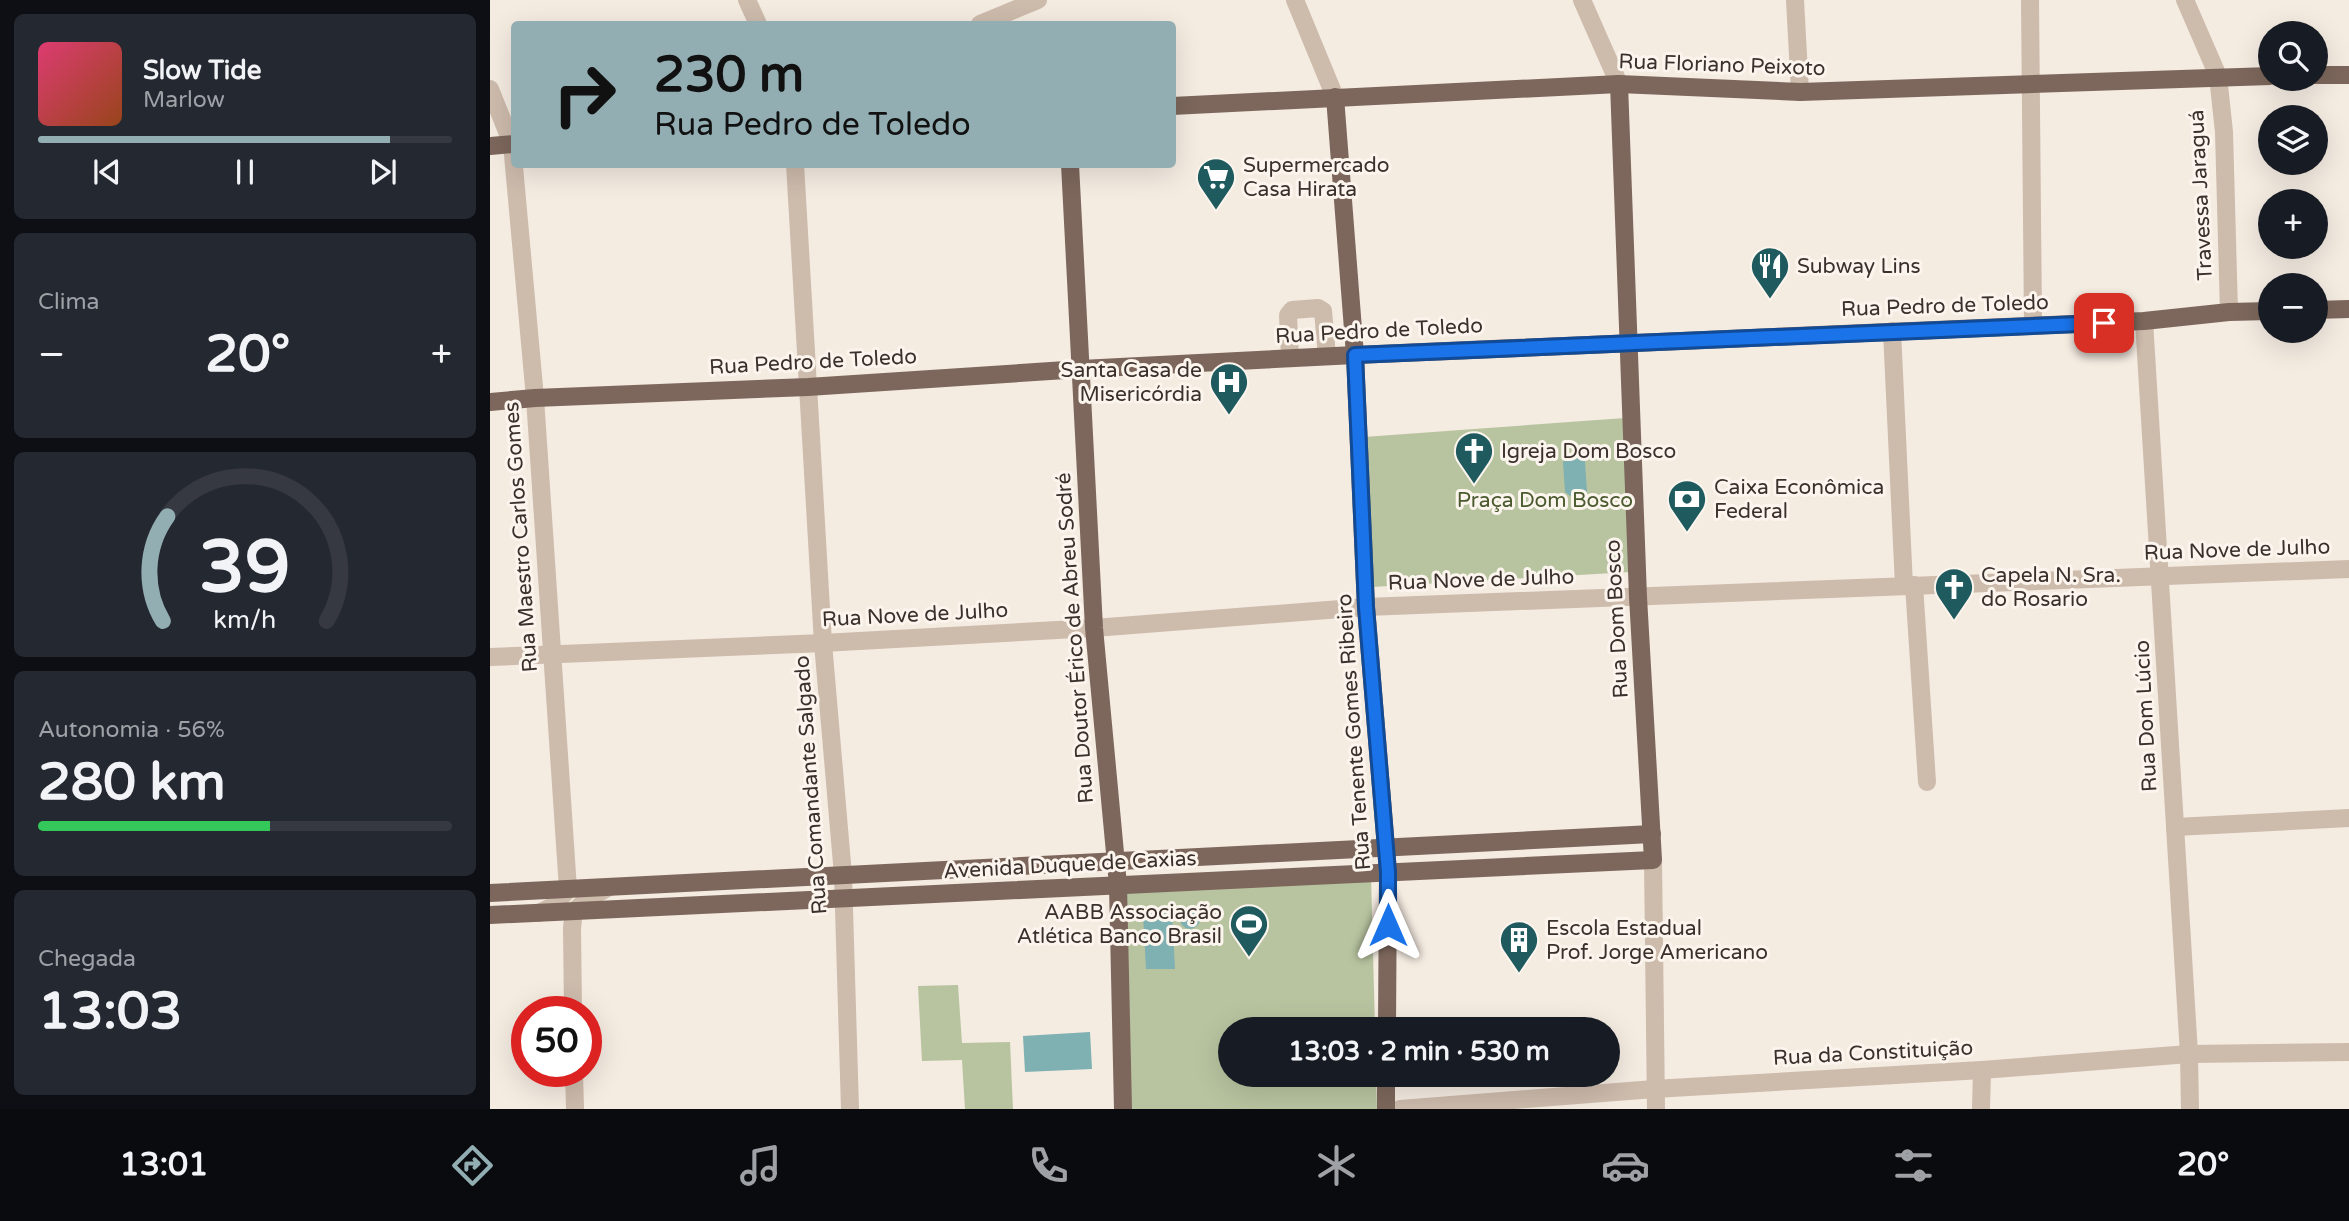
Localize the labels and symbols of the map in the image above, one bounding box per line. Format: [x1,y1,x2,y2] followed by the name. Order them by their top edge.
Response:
[1618,49,1826,81] street label: Rua Floriano Peixoto
[2184,109,2218,281] street label: Travessa Jaraguá
[1243,153,1390,202] place label: Supermercado Casa Hirata
[1195,156,1237,211] supermarket icon: Supermercado Casa Hirata
[1749,245,1791,300] restaurant icon: Subway Lins
[1797,254,1921,279] place label: Subway Lins
[1841,290,2049,322] street label: Rua Pedro de Toledo
[2074,293,2134,353] pin
[1275,313,1483,349] street label: Rua Pedro de Toledo
[709,344,917,380] street label: Rua Pedro de Toledo
[1061,358,1202,407] place label: Santa Casa de Misericórdia
[1208,361,1250,416] hospital icon: Santa Casa de Misericórdia
[499,401,543,673] street label: Rua Maestro Carlos Gomes
[1453,430,1495,485] church icon: Igreja Dom Bosco
[1501,439,1676,464] place label: Igreja Dom Bosco
[1051,472,1099,804] street label: Rua Doutor Érico de Abreu Sodré
[1714,475,1884,524] place label: Caixa Econômica Federal
[1666,478,1708,533] bank icon: Caixa Econômica Federal
[1457,488,1633,513] park label: Praça Dom Bosco
[2143,534,2331,566] street label: Rua Nove de Julho
[1600,539,1634,699] street label: Rua Dom Bosco
[1981,563,2121,612] place label: Capela N. Sra. do Rosario
[1387,564,1575,596] street label: Rua Nove de Julho
[1933,566,1975,621] church icon: Capela N. Sra. do Rosario
[1332,593,1376,871] street label: Rua Tenente Gomes Ribeiro
[821,598,1009,632] street label: Rua Nove de Julho
[2130,639,2162,793] street label: Rua Dom Lúcio
[789,655,833,915] street label: Rua Comandante Salgado
[943,846,1197,884] street label: Avenida Duque de Caxias
[1351,888,1425,962] position arrow
[1017,900,1222,949] place label: AABB Associação Atlética Banco Brasil
[1228,903,1270,958] sports icon: AABB Associação Atlética Banco Brasil
[1546,916,1768,965] place label: Escola Estadual Prof. Jorge Americano
[1498,919,1540,974] building icon: Escola Estadual Prof. Jorge Americano
[511,996,602,1087] speed limit sign: 50
[1772,1035,1974,1071] street label: Rua da Constituição

